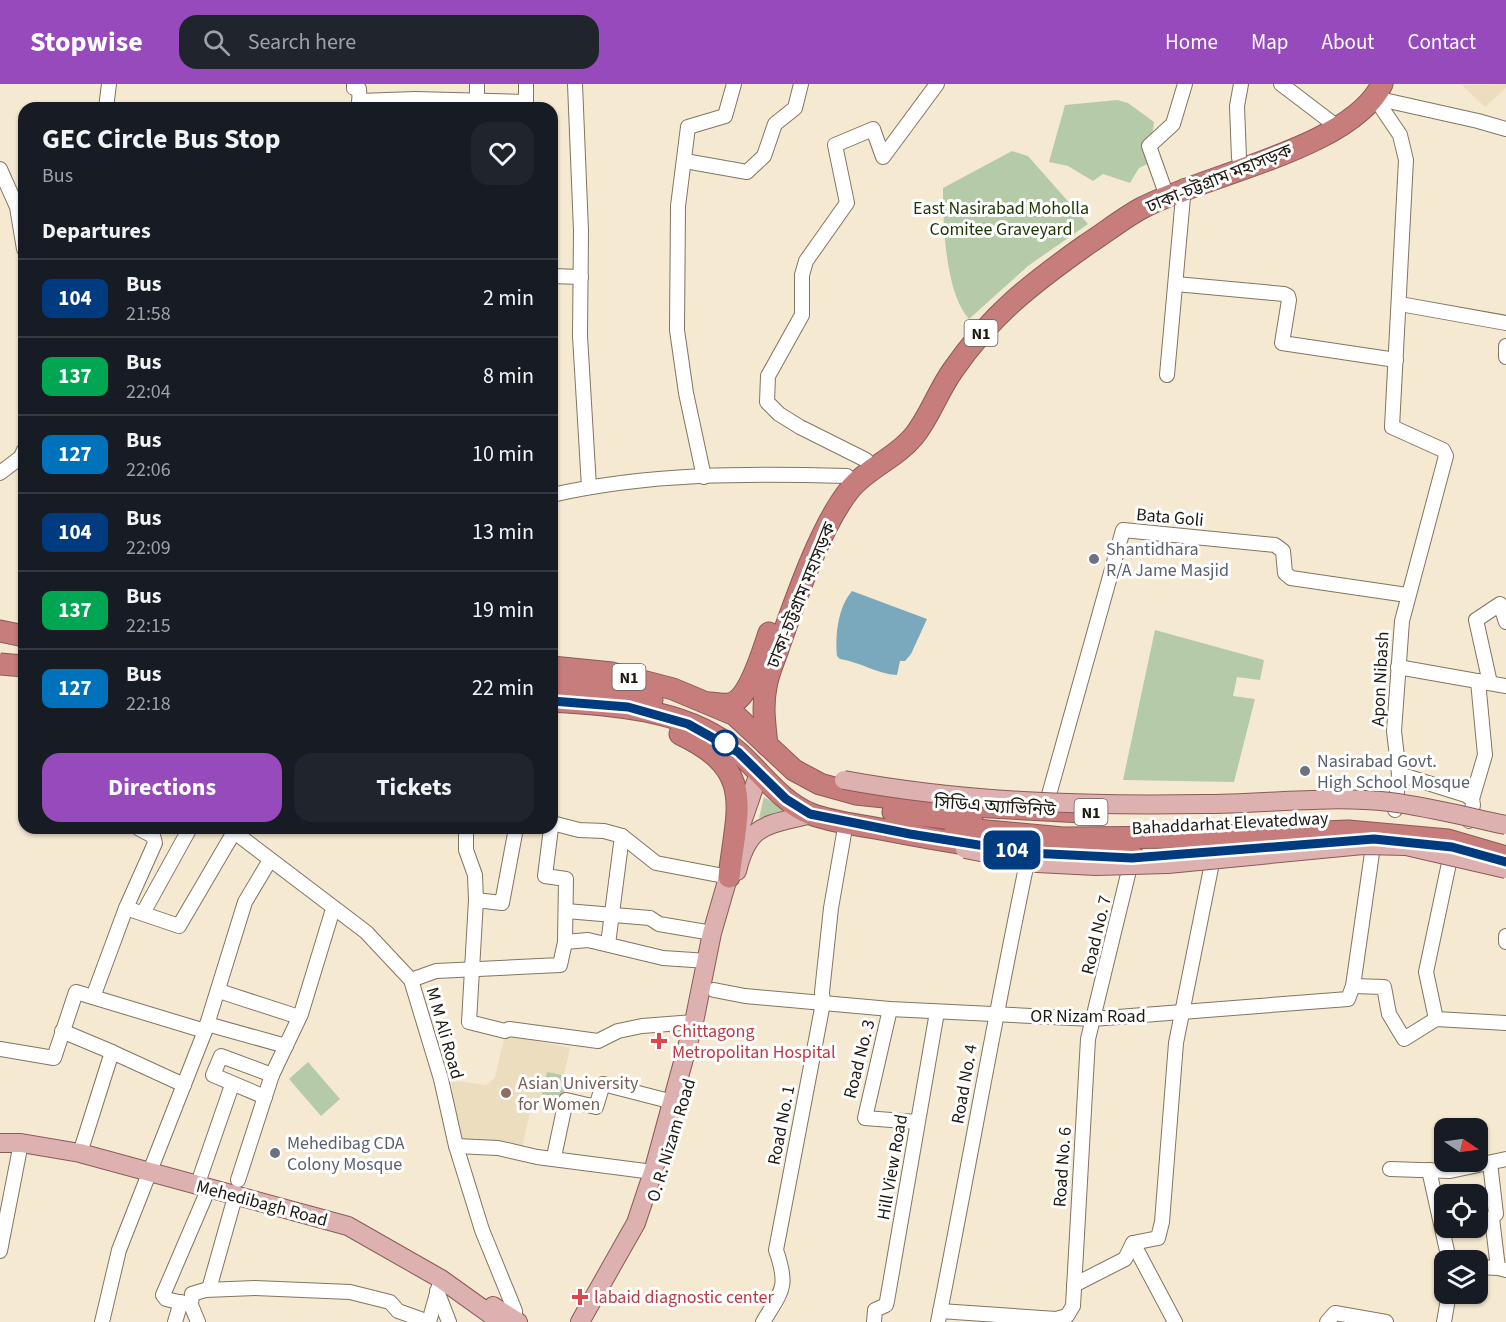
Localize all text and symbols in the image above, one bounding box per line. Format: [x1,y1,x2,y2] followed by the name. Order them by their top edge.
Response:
[179,15,599,69] search box
[30,22,143,62] text: Stopwise
[200,26,233,59] icon: search
[248,26,356,58] text: Search here
[1165,27,1218,57] text: Home
[1251,27,1289,57] text: Map
[1322,27,1374,57] text: About
[1407,27,1476,57] text: Contact
[42,119,281,159] text: GEC Circle Bus Stop
[471,122,534,185] button: heart
[1142,138,1296,220] street label: ঢাকা-চট্টগ্রাম মহাসড়ক
[42,162,73,190] text: Bus
[913,196,1089,242] park label: East Nasirabad Moholla Comitee Graveyard
[42,215,151,247] text: Departures
[126,268,162,300] text: Bus
[483,282,534,314] text: 2 min
[58,283,92,313] text: 104
[126,300,171,328] text: 21:58
[964,320,998,346] road number: N1
[126,346,162,378] text: Bus
[483,360,534,392] text: 8 min
[58,361,92,391] text: 137
[126,378,171,406] text: 22:04
[126,424,162,456] text: Bus
[472,438,534,470] text: 10 min
[58,439,92,469] text: 127
[126,456,171,484] text: 22:06
[126,502,162,534] text: Bus
[1135,502,1205,533] street label: Bata Goli
[472,516,534,548] text: 13 min
[58,517,92,547] text: 104
[760,518,842,673] street label: ঢাকা-চট্টগ্রাম মহাসড়ক
[126,534,171,562] text: 22:09
[1106,537,1229,583] place label: Shantidhara R/A Jame Masjid
[1087,552,1101,566] marker: Shantidhara R/A Jame Masjid
[126,580,162,612] text: Bus
[472,594,534,626] text: 19 min
[58,595,92,625] text: 137
[126,612,171,640] text: 22:15
[1366,631,1395,727] street label: Apon Nibash
[126,658,162,690] text: Bus
[612,664,646,690] road number: N1
[472,672,534,704] text: 22 min
[58,673,92,703] text: 127
[126,690,171,718] text: 22:18
[712,730,738,756] unlabelled marker
[1317,749,1470,795] place label: Nasirabad Govt. High School Mosque
[42,753,282,822] button: Directions
[294,753,534,822] button: Tickets
[1298,764,1312,778] marker: Nasirabad Govt. High School Mosque
[932,790,1057,823] street label: সিডিএ অ্যাভিনিউ
[1074,799,1108,825] road number: N1
[1131,806,1330,841] street label: Bahaddarhat Elevatedway
[978,830,1046,870] line badge: 104
[995,835,1029,865] text: 104
[1075,893,1118,977] street label: Road No. 7
[419,984,470,1082] street label: M M Ali Road
[1030,1004,1146,1029] street label: OR Nizam Road
[838,1017,881,1101] street label: Road No. 3
[672,1019,836,1065] place label: Chittagong Metropolitan Hospital
[650,1032,668,1050] marker: Chittagong Metropolitan Hospital
[945,1042,984,1126] street label: Road No. 4
[518,1071,639,1117] place label: Asian University for Women
[641,1075,702,1205] street label: O. R. Nizam Road
[762,1083,801,1167] street label: Road No. 1
[499,1086,513,1100] marker: Asian University for Women
[871,1112,914,1222] street label: Hill View Road
[1434,1118,1488,1172] north arrow
[1434,1118,1488,1304] map controls
[1047,1126,1078,1208] street label: Road No. 6
[287,1131,405,1177] place label: Mehedibag CDA Colony Mosque
[268,1146,282,1160] marker: Mehedibag CDA Colony Mosque
[193,1174,330,1233] street label: Mehedibagh Road
[1434,1184,1488,1238] button: locate
[1434,1250,1488,1304] button: layers
[594,1285,774,1310] place label: labaid diagnostic center
[571,1288,589,1306] marker: labaid diagnostic center

